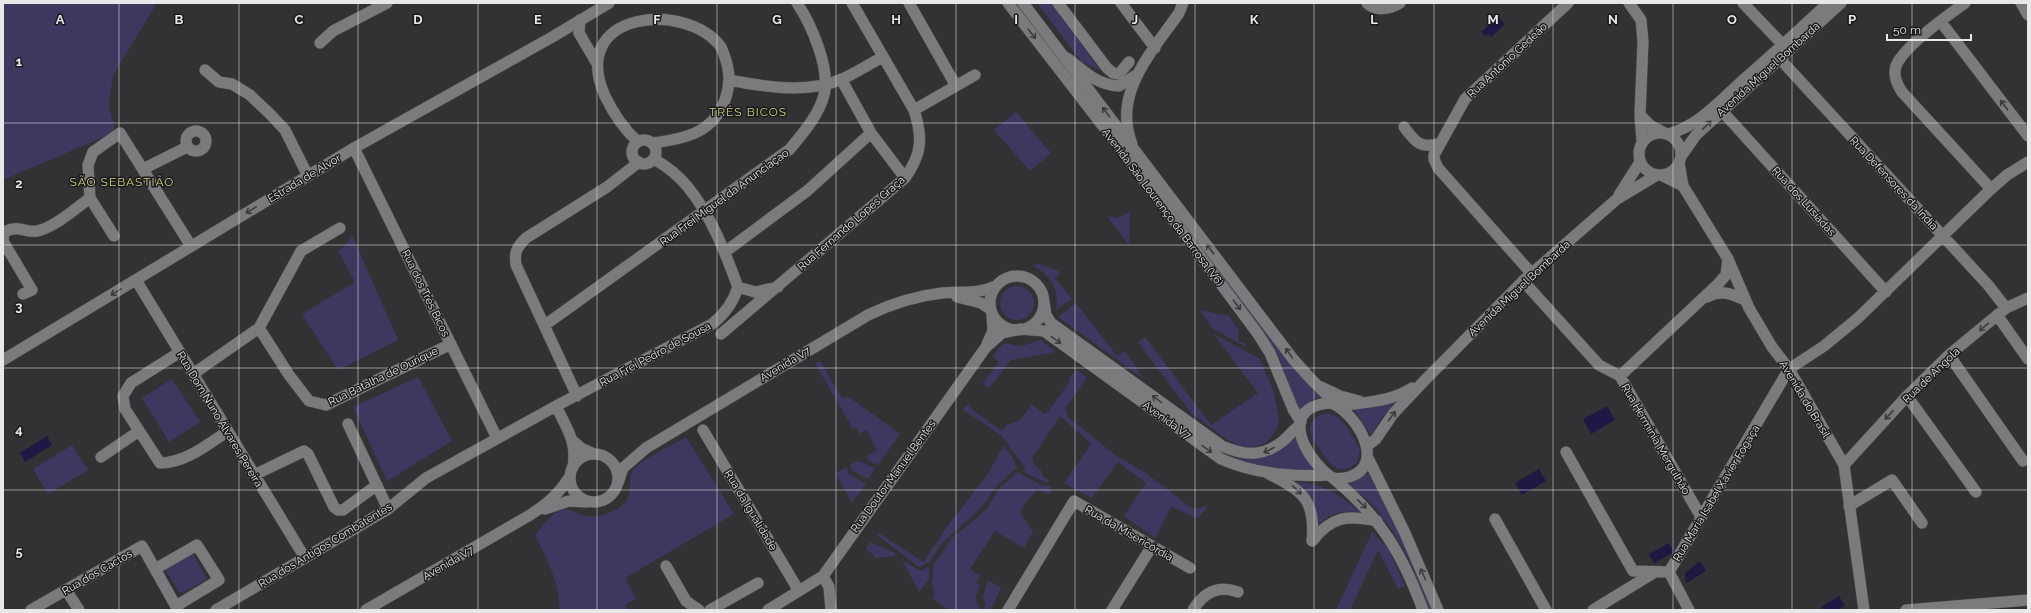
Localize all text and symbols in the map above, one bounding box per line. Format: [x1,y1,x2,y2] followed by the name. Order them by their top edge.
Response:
[56,12,65,27] text: A
[175,12,184,27] text: B
[295,12,304,27] text: C
[413,12,423,27] text: D
[534,12,542,27] text: E
[653,12,661,27] text: F
[772,12,782,27] text: G
[891,12,901,27] text: H
[1014,12,1018,27] text: I
[1132,12,1138,27] text: J
[1250,12,1259,27] text: K
[1370,12,1378,27] text: L
[1487,12,1499,27] text: M
[1608,12,1618,27] text: N
[1727,12,1737,27] text: O
[1848,12,1856,27] text: P
[1887,16,1971,42] scale bar
[1465,20,1550,101] street label: Rua António Gedeão
[1714,20,1823,119] street label: Avenida Miguel Bombarda
[1893,23,1921,37] text: 50 m
[1028,28,1036,39] one-way arrow
[16,54,23,69] text: 1
[2000,100,2009,111] one-way arrow
[709,105,787,119] district label: TRÊS BICOS
[1102,107,1110,118] one-way arrow
[1702,121,1712,130] one-way arrow
[1099,126,1226,289] street label: Avenida São Lourenço da Barrosa (V6)
[1847,133,1941,233] street label: Rua Defensores da Índia
[657,146,792,249] street label: Rua Frei Miguel da Anunciaçao
[265,151,343,205] street label: Estrada de Alvor
[1769,164,1838,239] street label: Rua dos Lusíadas
[795,173,908,273] street label: Rua Fernando Lopes Graça
[70,175,174,189] district label: SÃO SEBASTIÃO
[15,176,23,191] text: 2
[245,207,257,215] one-way arrow
[1466,238,1573,339] street label: Avenida Miguel Bombarda
[1206,244,1214,255] one-way arrow
[399,248,452,339] street label: Rua dos Três Bicos
[110,289,122,297] one-way arrow
[15,299,23,314] text: 3
[1233,300,1241,311] one-way arrow
[597,320,713,389] street label: Rua Frei Pedro de Sousa
[1978,322,1989,331] one-way arrow
[1050,336,1061,344] one-way arrow
[326,344,441,409] street label: Rua Batalha de Ourique
[758,344,813,385] street label: Avenida V7
[1900,345,1963,406] street label: Rua de Angola
[1284,348,1293,359] one-way arrow
[174,349,266,489] street label: Rua Dom Nuno Álvares Pereira
[1776,358,1833,440] street label: Avenida do Brasil
[1618,381,1693,497] street label: Rua Herminia Mergulhão
[1151,395,1162,403] one-way arrow
[1140,398,1194,442] street label: Avenida V7
[1388,410,1396,421] one-way arrow
[1885,410,1894,420] one-way arrow
[848,418,939,535] street label: Rua Doutor Manuel Bentes
[15,422,23,437] text: 4
[1670,423,1762,564] street label: Rua Maria Isabel Xavier Fogaça
[1201,445,1212,453] one-way arrow
[1263,447,1275,454] one-way arrow
[721,468,780,553] street label: Rua da Igualidade
[1292,485,1302,495] one-way arrow
[1357,499,1367,509] one-way arrow
[256,500,394,591] street label: Rua dos Antigos Combatentes
[1082,503,1175,564] street label: Rua da Misericórdia
[15,544,23,559] text: 5
[420,544,476,583] street label: Avenida V7
[60,547,135,598] street label: Rua dos Cactos
[1419,568,1427,580] one-way arrow

